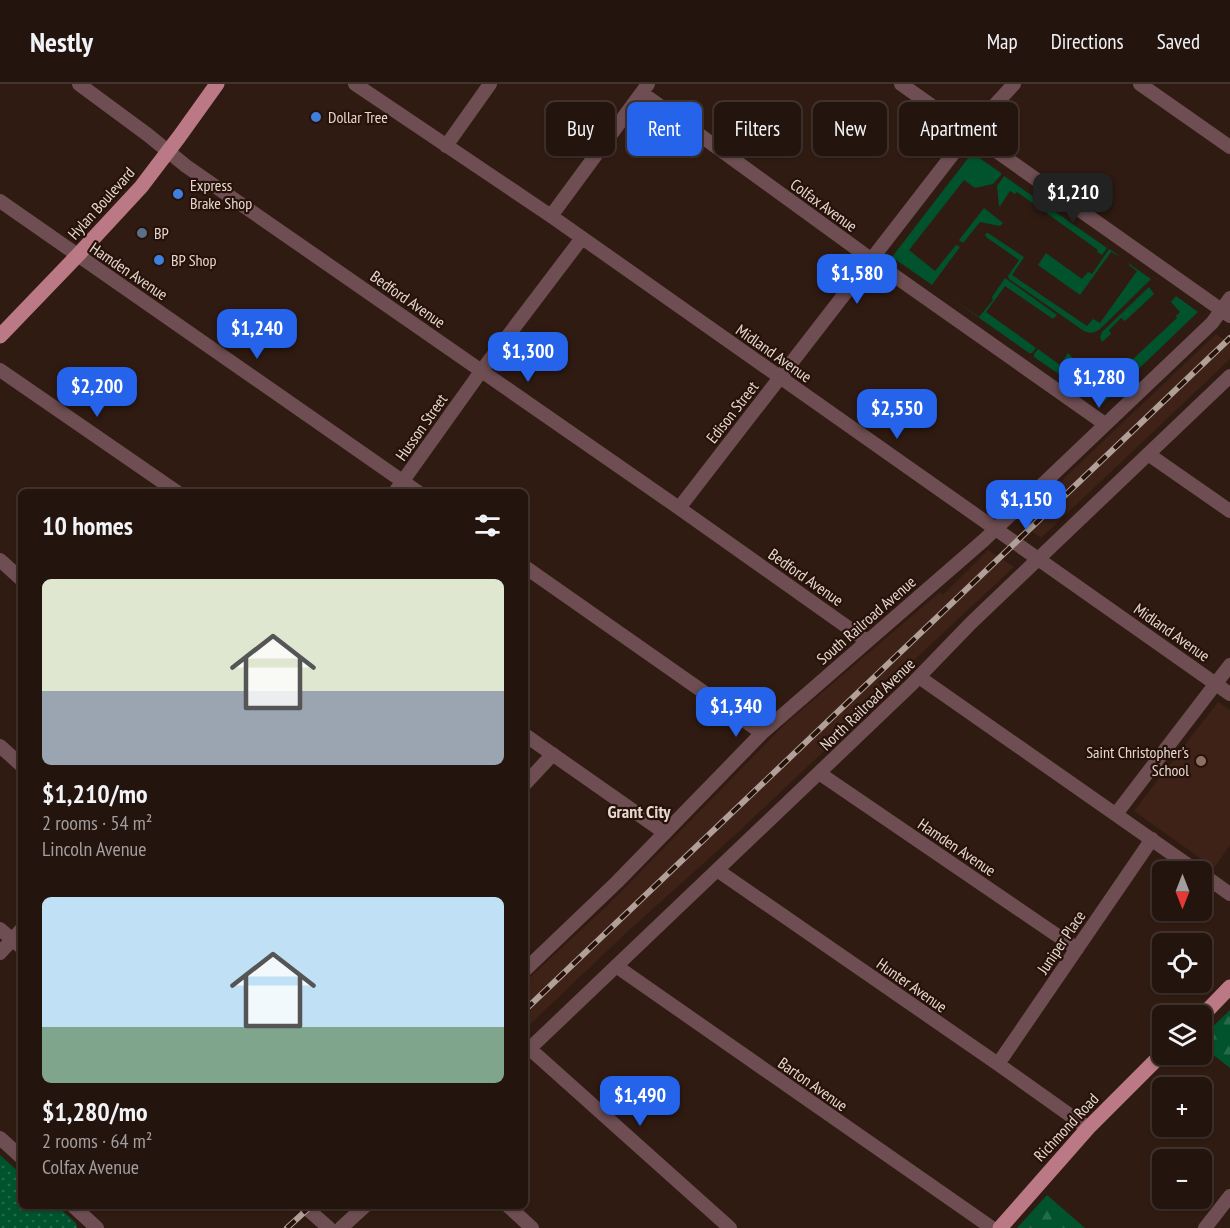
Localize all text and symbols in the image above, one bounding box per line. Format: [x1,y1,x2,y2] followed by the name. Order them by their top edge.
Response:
[30,23,93,60] text: Nestly
[987,28,1018,55] text: Map
[1051,28,1124,55] text: Directions
[1157,28,1200,55] text: Saved
[546,102,615,156] chip: Buy
[627,102,702,156] chip: Rent
[714,102,801,156] chip: Filters
[813,102,887,156] chip: New
[899,102,1018,156] chip: Apartment
[328,107,388,127] place label: Dollar Tree
[309,110,323,124] marker: Dollar Tree
[63,163,139,243] street label: Hylan Boulevard
[1024,173,1122,224] pin: $1,210
[787,174,861,236] street label: Colfax Avenue
[190,175,252,213] place label: Express Brake Shop
[1047,179,1099,205] text: $1,210
[171,187,185,201] marker: Express Brake Shop
[154,223,169,243] place label: BP
[135,226,149,240] marker: BP
[86,238,172,304] street label: Hamden Avenue
[171,250,216,270] place label: BP Shop
[152,253,166,267] marker: BP Shop
[808,254,906,305] pin: $1,580
[831,260,883,286] text: $1,580
[367,266,449,332] street label: Bedford Avenue
[208,309,306,360] pin: $1,240
[231,315,283,341] text: $1,240
[732,320,816,386] street label: Midland Avenue
[479,332,577,383] pin: $1,300
[502,338,554,364] text: $1,300
[1050,358,1148,409] pin: $1,280
[1073,364,1125,390] text: $1,280
[48,367,146,418] pin: $2,200
[71,373,123,399] text: $2,200
[702,377,763,447] street label: Edison Street
[391,389,452,464] street label: Husson Street
[848,389,946,440] pin: $2,550
[871,395,923,421] text: $2,550
[977,480,1075,531] pin: $1,150
[1000,486,1052,512] text: $1,150
[42,509,133,542] text: 10 homes
[471,509,504,542] icon: filters
[765,544,847,610] street label: Bedford Avenue
[812,571,920,669] street label: South Railroad Avenue
[1130,599,1214,665] street label: Midland Avenue
[219,618,327,726] icon: home
[815,654,919,754] street label: North Railroad Avenue
[687,687,785,738] pin: $1,340
[710,693,762,719] text: $1,340
[1086,742,1189,780] place label: Saint Christopher's School
[1194,754,1208,768] marker: Saint Christopher's School
[42,777,148,810] text: $1,210/mo
[608,800,671,823] district label: Grant City
[42,810,152,836] text: 2 rooms · 54 m²
[914,814,1000,880] street label: Hamden Avenue
[42,836,147,862] text: Lincoln Avenue
[1152,861,1212,921] north arrow
[1152,861,1212,1209] map controls
[1032,907,1089,978] street label: Juniper Place
[1152,933,1212,993] button: locate
[219,936,327,1044] icon: home
[873,954,951,1016] street label: Hunter Avenue
[1152,1005,1212,1065] button: layers
[774,1053,852,1115] street label: Barton Avenue
[591,1076,689,1127] pin: $1,490
[1152,1077,1212,1137] button: +
[614,1082,666,1108] text: $1,490
[1029,1089,1103,1165] street label: Richmond Road
[42,1095,148,1128] text: $1,280/mo
[42,1128,152,1154] text: 2 rooms · 64 m²
[1152,1149,1212,1209] button: −
[42,1154,139,1180] text: Colfax Avenue

